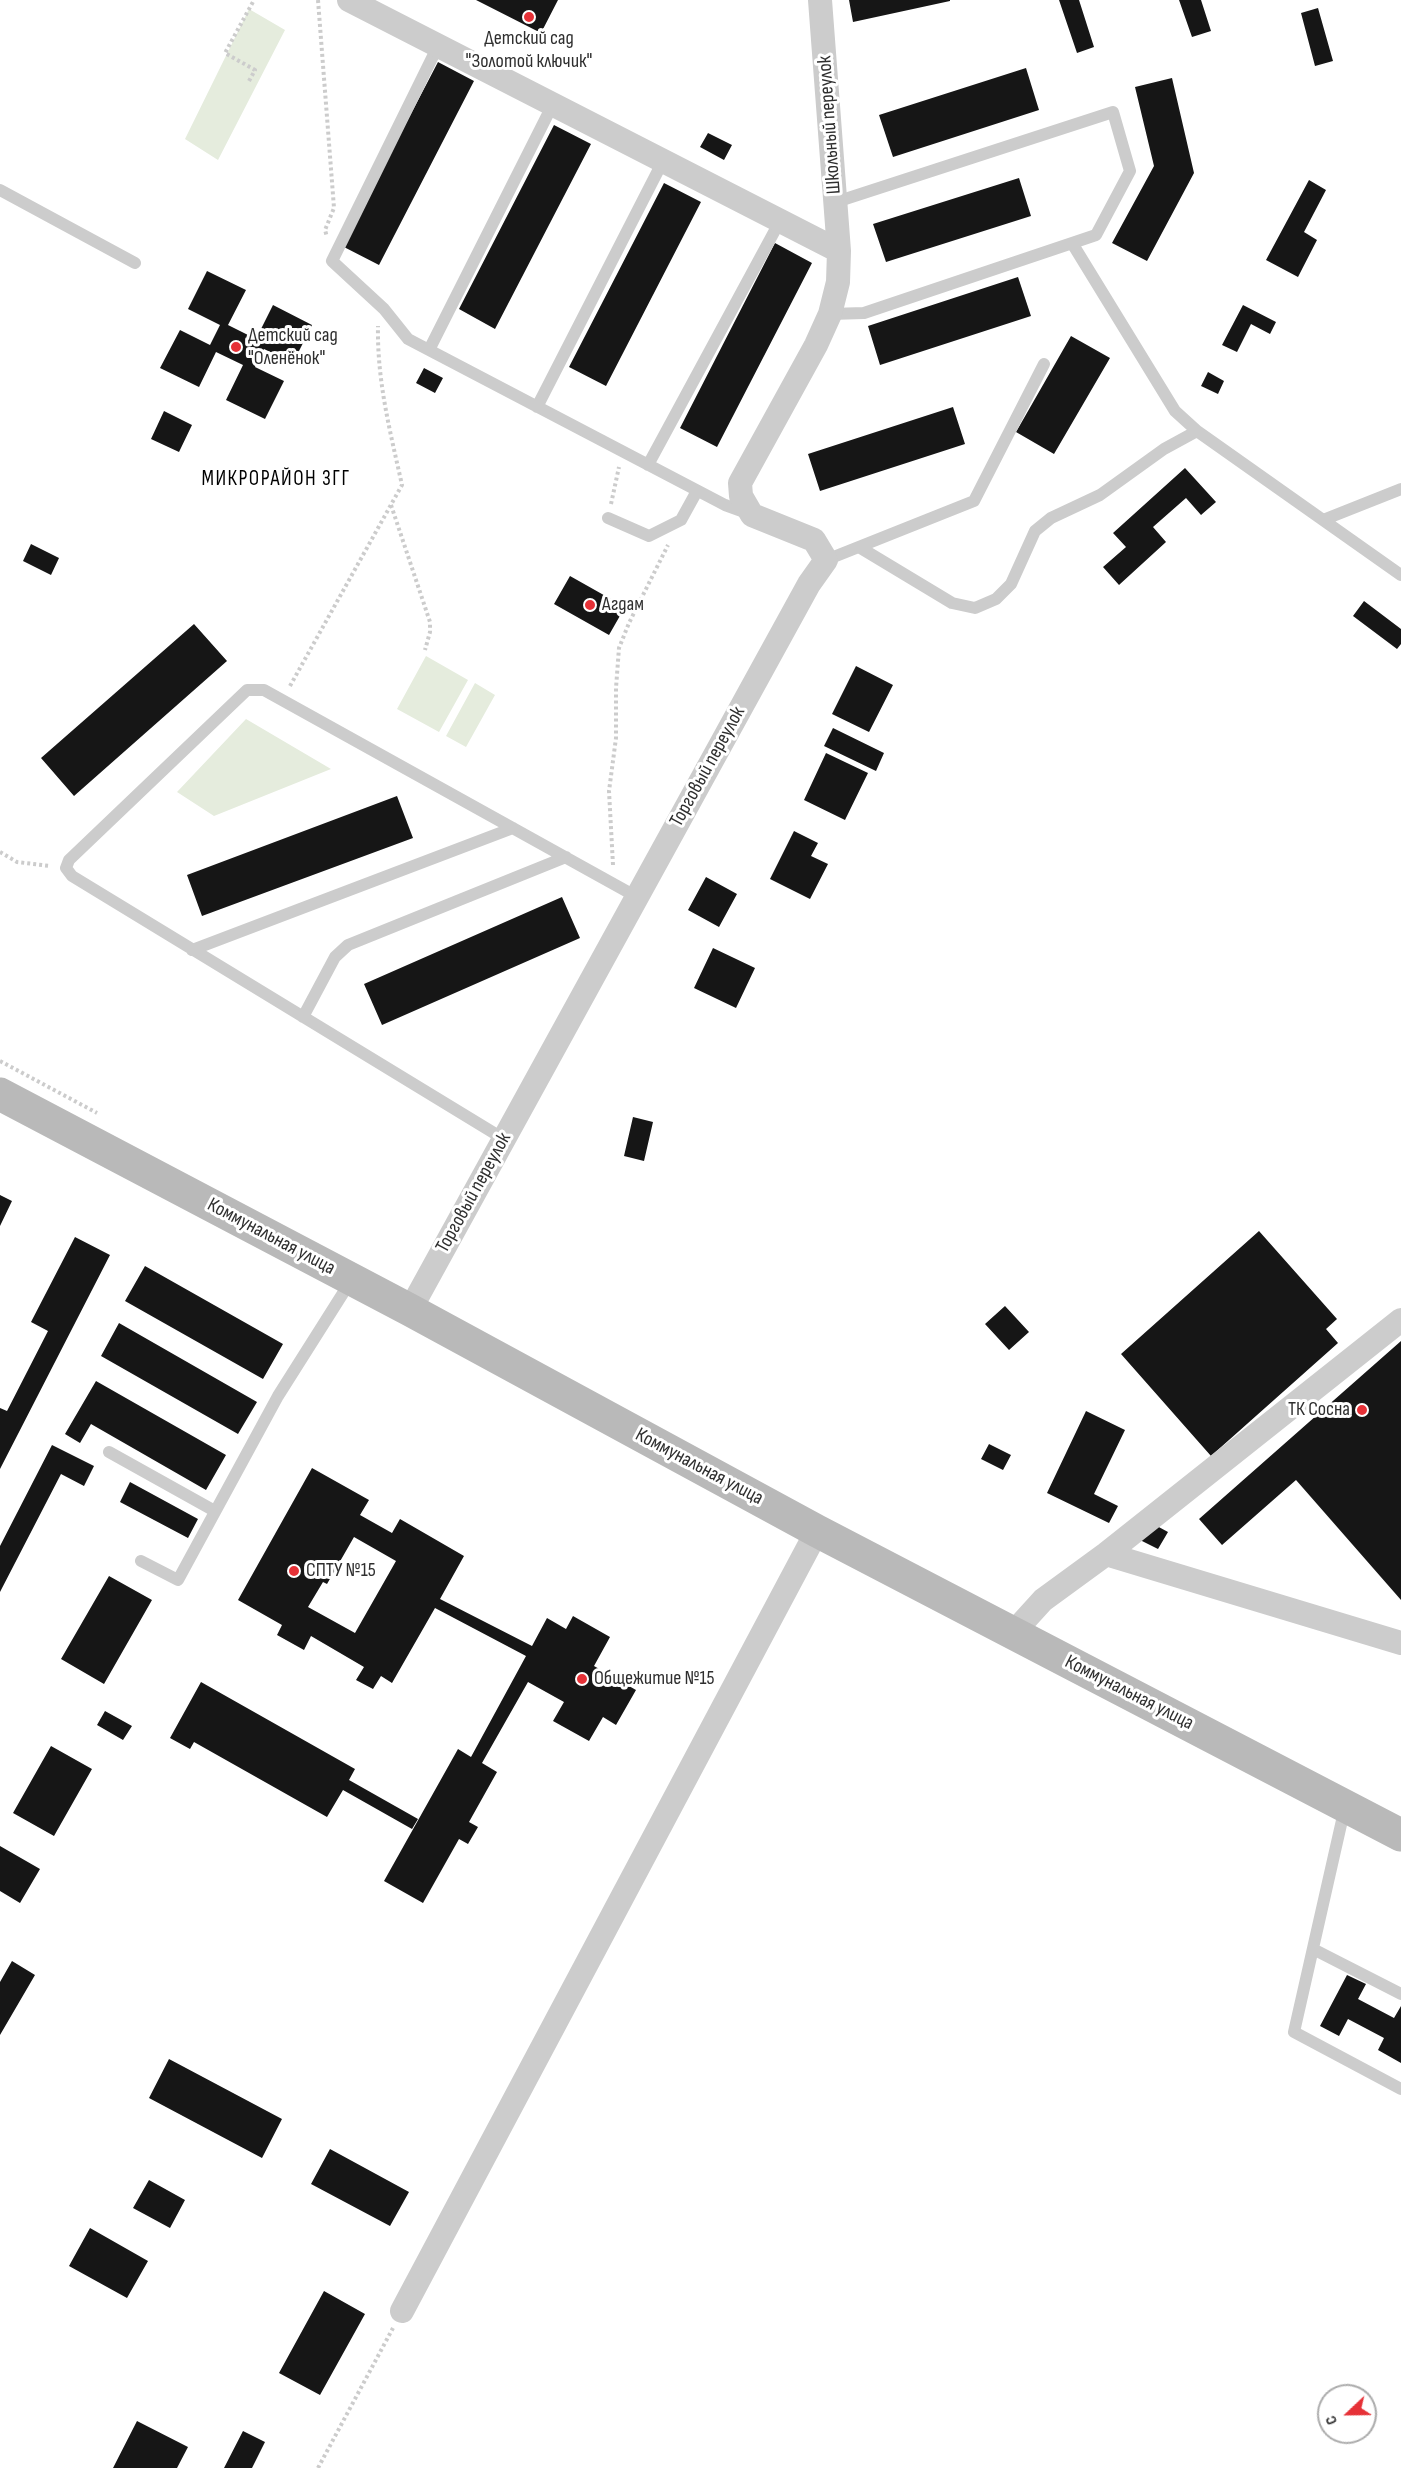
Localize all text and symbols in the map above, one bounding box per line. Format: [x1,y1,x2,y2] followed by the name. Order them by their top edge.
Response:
[522,10,536,24] marker: Детский сад "Золотой ключик"
[466,27,592,74] place label: Детский сад "Золотой ключик"
[813,55,847,195] street label: Школьный переулок
[248,324,338,371] place label: Детский сад "Оленёнок"
[229,340,243,354] marker: Детский сад "Оленёнок"
[201,467,351,493] district label: МИКРОРАЙОН 3ГГ
[602,593,644,617] place label: Агдам
[583,598,597,612] marker: Агдам
[665,703,751,831] street label: Торговый переулок
[431,1129,517,1257] street label: Торговый переулок
[203,1193,339,1281] street label: Коммунальная улица
[1288,1398,1350,1422] place label: ТК Сосна
[1355,1403,1369,1417] marker: ТК Сосна
[631,1423,767,1511] street label: Коммунальная улица
[306,1559,376,1583] place label: СПТУ №15
[287,1564,301,1578] marker: СПТУ №15
[1061,1650,1197,1736] street label: Коммунальная улица
[594,1667,715,1691] place label: Общежитие №15
[575,1672,589,1686] marker: Общежитие №15
[1317,2384,1377,2444] north arrow
[1321,2413,1342,2428] text: С

